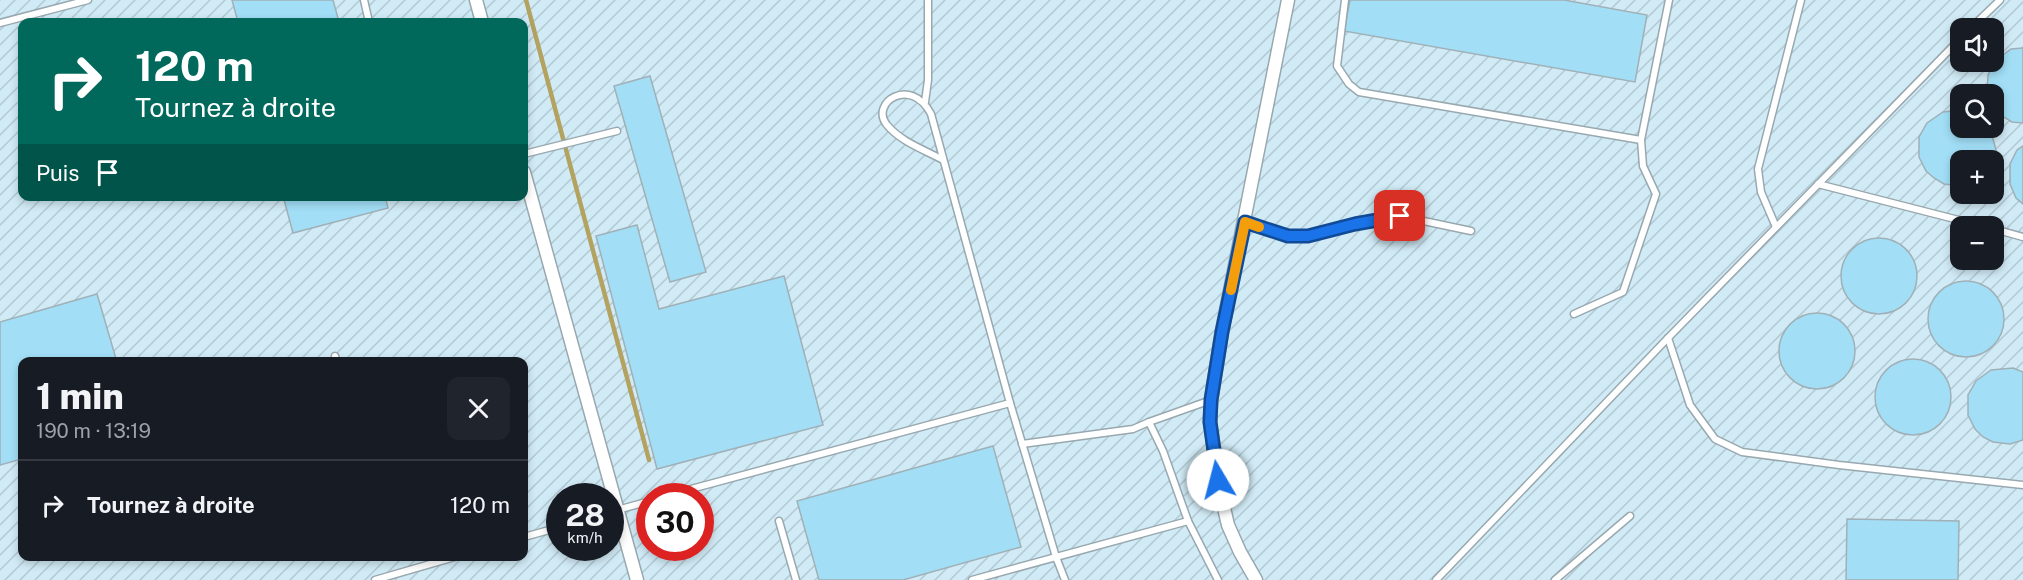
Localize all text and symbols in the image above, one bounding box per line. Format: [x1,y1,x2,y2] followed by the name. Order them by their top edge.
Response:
[1950,18,2004,270] map controls
[1950,18,2004,72] button: sound
[135,41,254,90] text: 120 m
[36,42,114,120] icon: right
[1950,84,2004,138] button: search
[135,91,336,123] text: Tournez à droite
[1950,150,2004,204] button: +
[91,156,124,189] icon: arrive
[36,160,79,186] text: Puis
[1374,190,1425,241] pin
[1383,199,1416,232] icon: arrive
[1950,216,2004,270] button: −
[36,375,124,417] text: 1 min
[447,377,510,440] button: close
[36,419,151,443] text: 190 m · 13:19
[1186,448,1250,512] position arrow
[636,483,714,561] speed limit sign: 30
[36,489,69,522] icon: right
[87,492,255,518] text: Tournez à droite
[450,492,510,518] text: 120 m
[565,497,605,533] text: 28
[567,529,603,546] text: km/h

